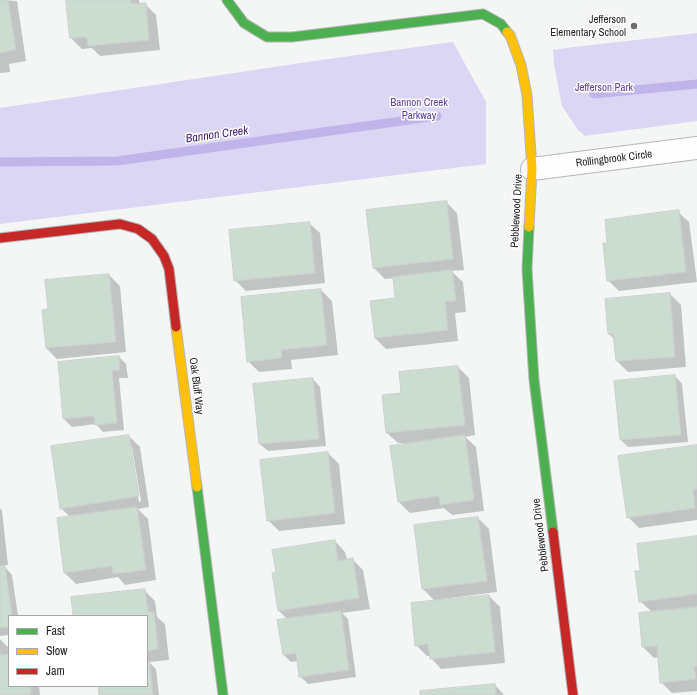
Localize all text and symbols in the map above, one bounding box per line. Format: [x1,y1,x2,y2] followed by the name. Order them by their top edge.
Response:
[550,13,626,39] place label: Jefferson Elementary School
[629,21,639,31] marker: Jefferson Elementary School
[575,81,633,95] park label: Jefferson Park
[390,96,448,122] park label: Bannon Creek Parkway
[185,123,249,147] water label: Bannon Creek
[575,148,653,170] street label: Rollingbrook Circle
[508,174,526,248] street label: Pebblewood Drive
[186,357,206,415] street label: Oak Bluff Way
[530,498,552,572] street label: Pebblewood Drive
[8,615,148,687] legend
[46,623,65,639] text: Fast
[46,643,67,659] text: Slow
[46,663,65,679] text: Jam

